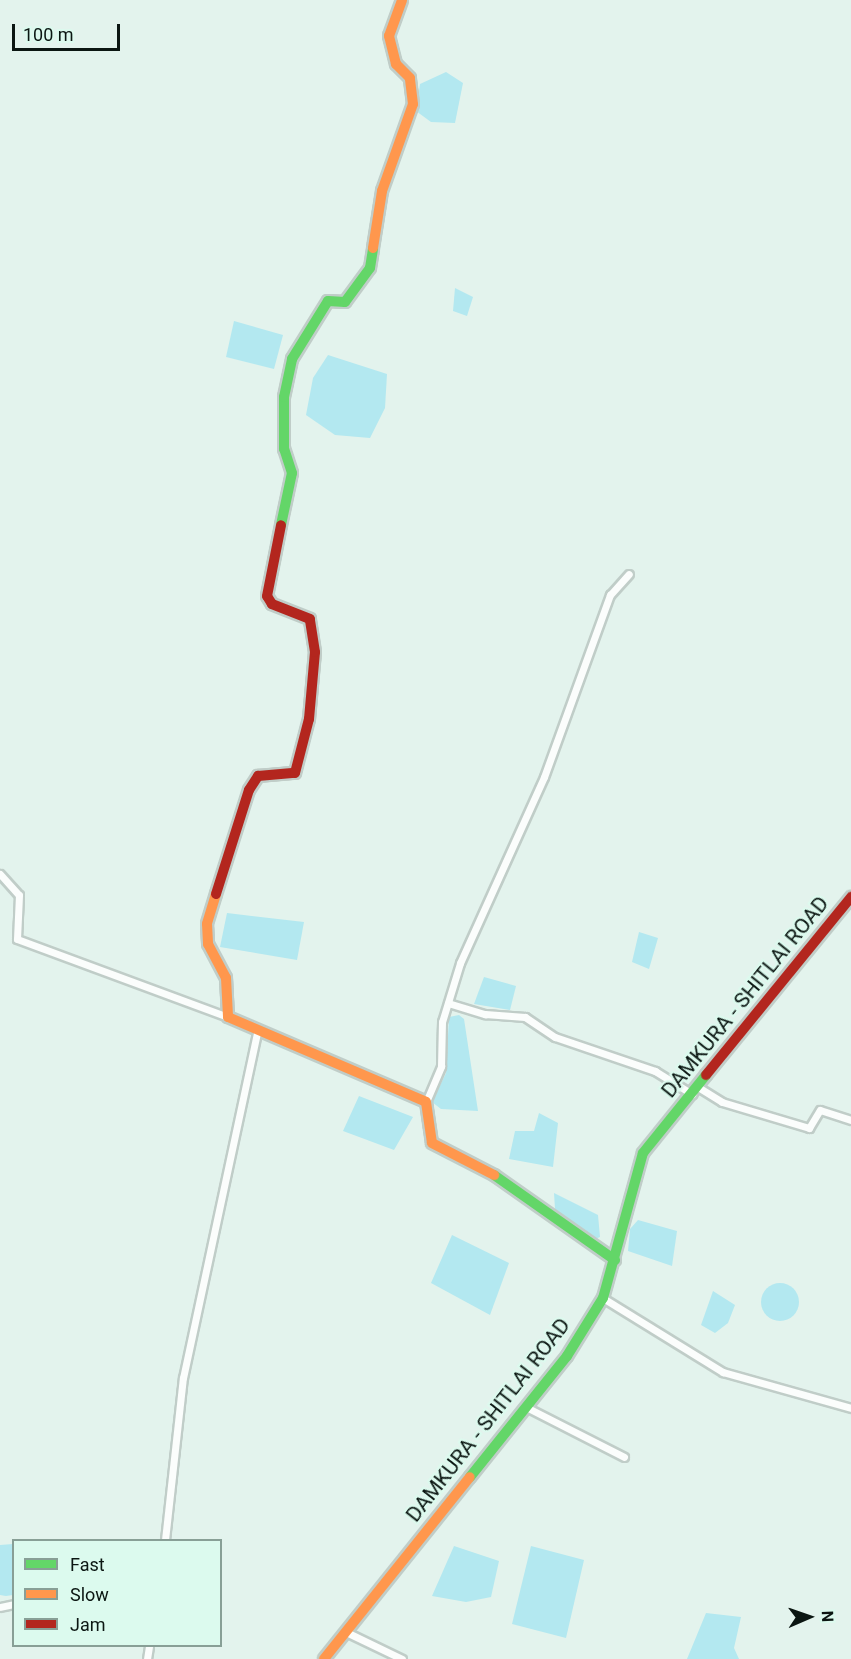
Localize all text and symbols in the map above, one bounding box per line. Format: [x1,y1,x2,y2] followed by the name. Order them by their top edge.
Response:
[15,12,123,50] scale bar
[23,24,74,45] text: 100 m
[656,891,834,1103] street label: DAMKURA - SHITLAI ROAD
[401,1313,575,1527] street label: DAMKURA - SHITLAI ROAD
[12,1539,222,1647] legend
[70,1554,105,1575] text: Fast
[70,1584,109,1605] text: Slow
[779,1587,839,1647] north arrow
[818,1610,837,1622] text: N
[70,1614,106,1635] text: Jam

